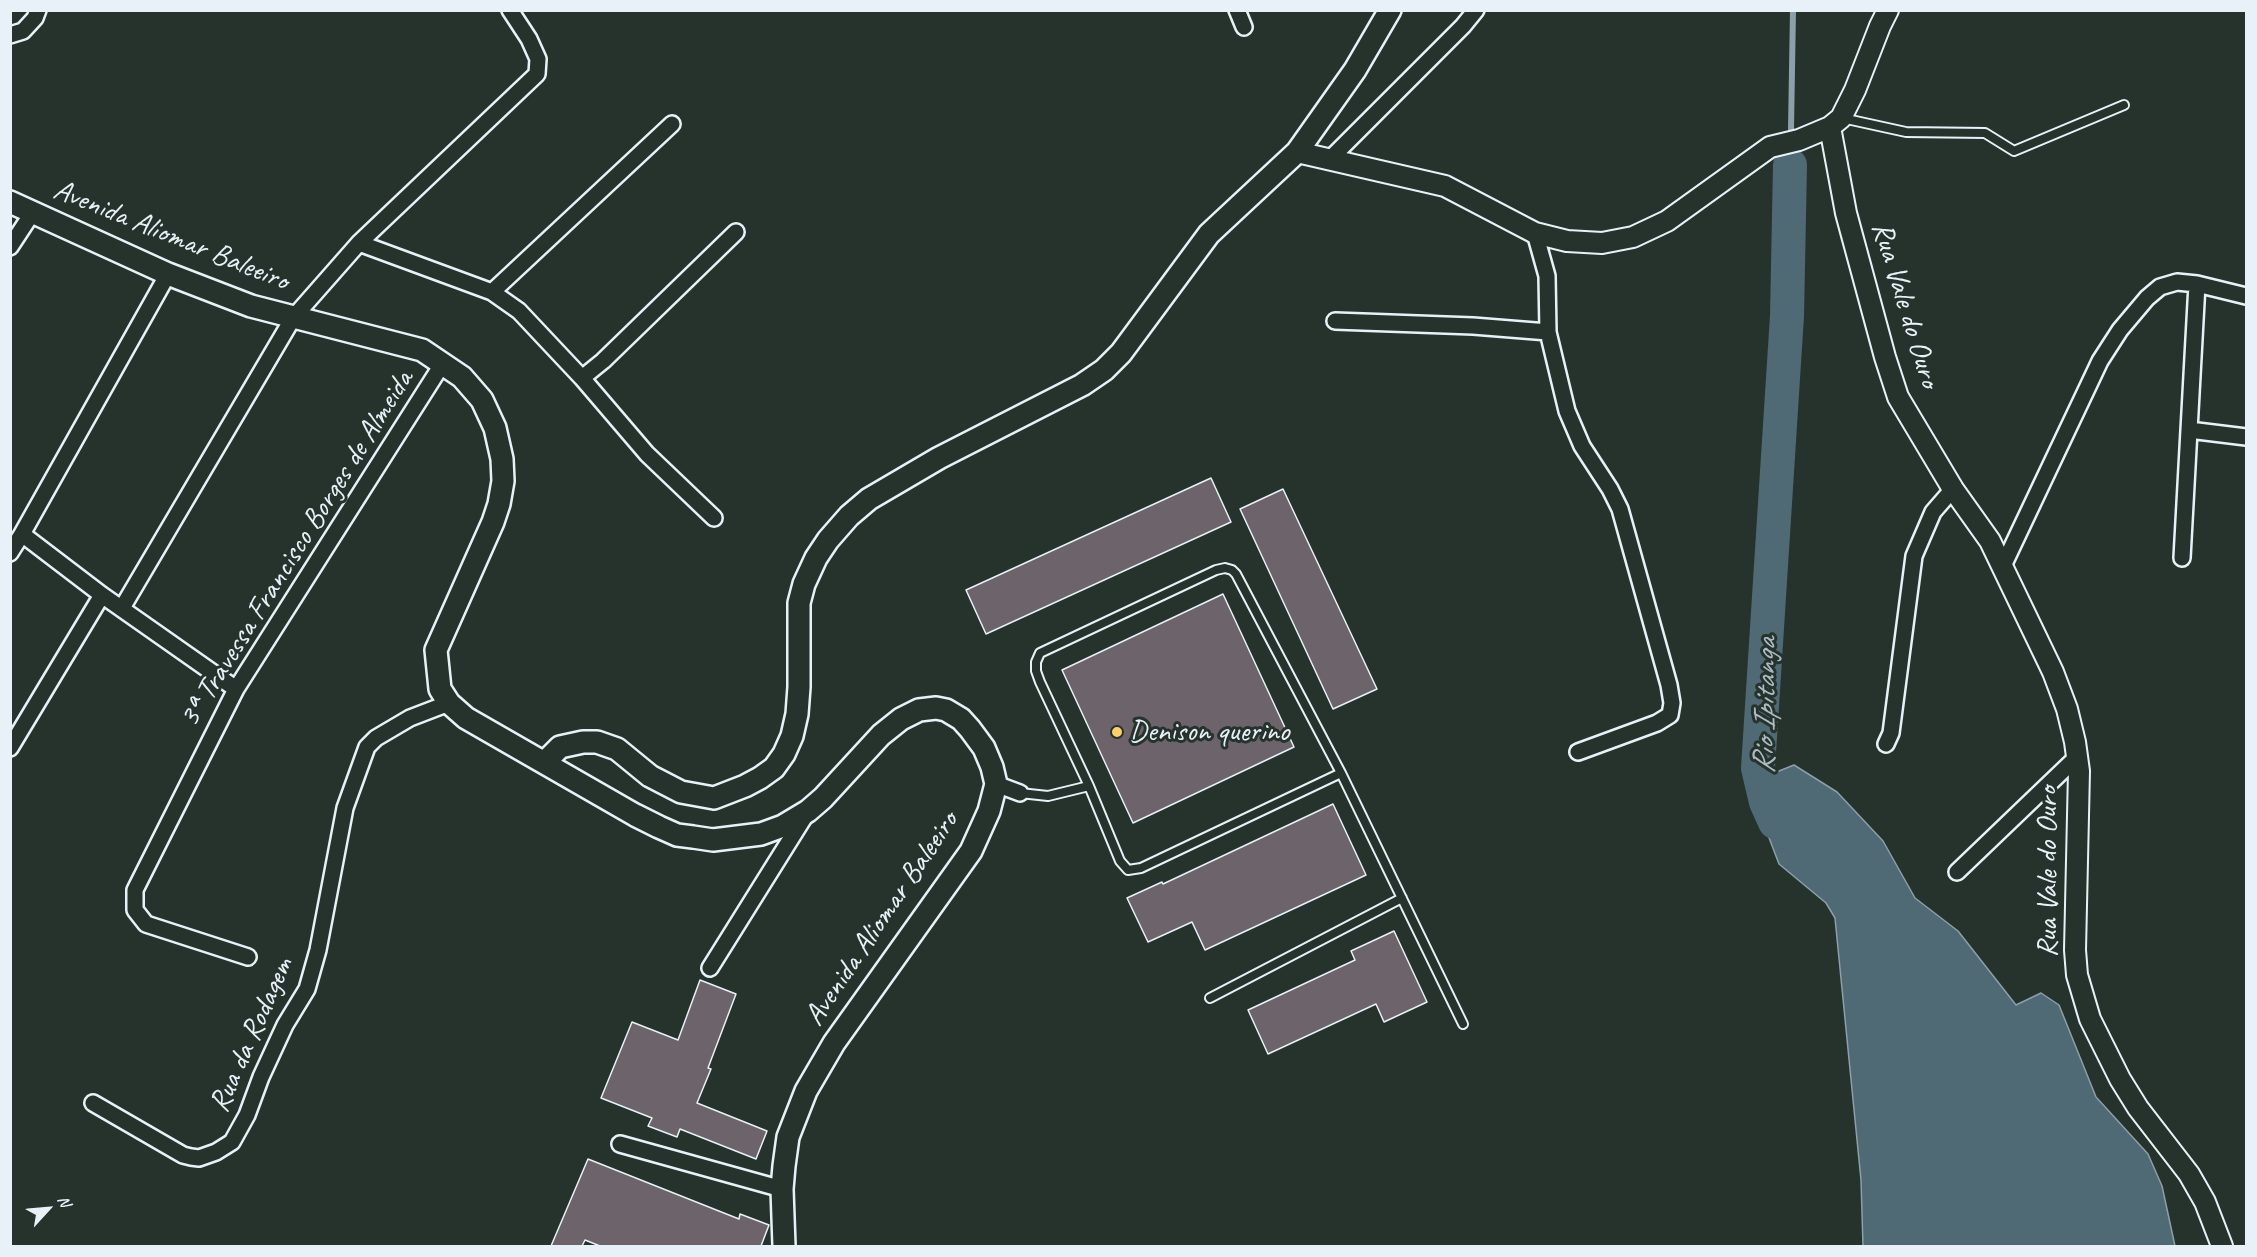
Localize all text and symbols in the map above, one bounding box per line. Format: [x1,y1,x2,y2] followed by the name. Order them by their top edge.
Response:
[48,172,294,300] street label: Avenida Aliomar Baleeiro
[1863,218,1947,392] street label: Rua Vale do Ouro
[172,364,422,734] street label: 3ª Travessa Francisco Borges de Almeida
[1746,638,1786,774] water label: Rio Ipitanga
[1129,714,1289,750] place label: Denison querino
[1110,725,1124,739] marker: Denison querino
[2030,787,2066,957] street label: Rua Vale do Ouro
[797,805,967,1033] street label: Avenida Aliomar Baleeiro
[202,952,302,1118] street label: Rua da Rodagem
[18,1179,78,1239] north arrow
[53,1192,75,1210] text: N

